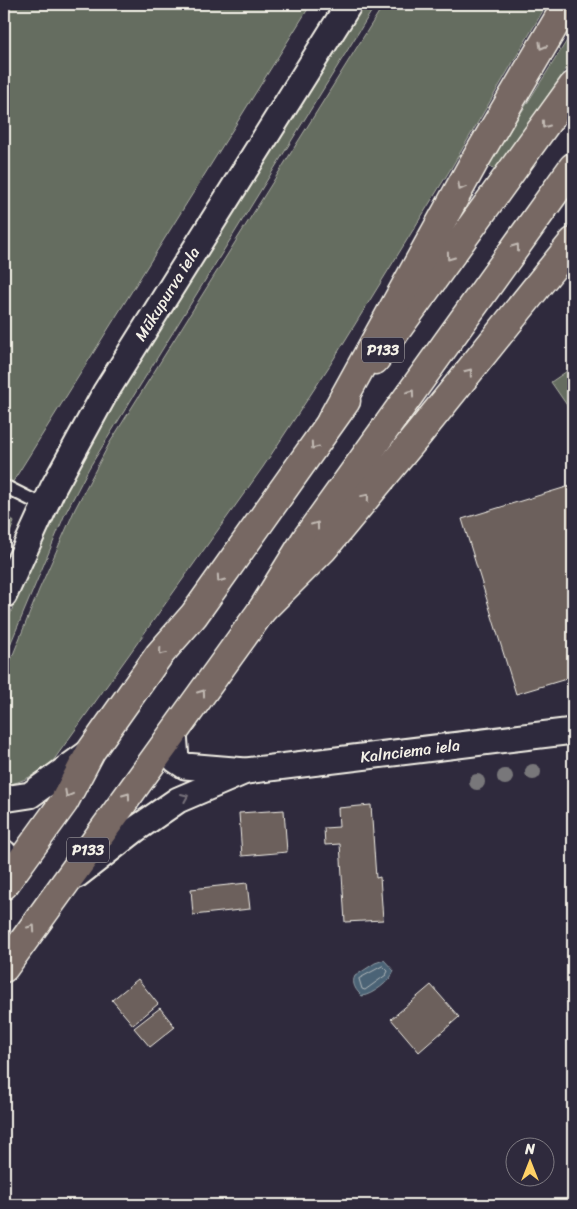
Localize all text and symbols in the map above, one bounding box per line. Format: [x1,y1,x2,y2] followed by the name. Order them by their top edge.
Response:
[539,40,549,49] one-way arrow
[542,119,551,129] one-way arrow
[457,181,467,190] one-way arrow
[126,241,208,347] street label: Mūkupurva iela
[510,243,519,252] one-way arrow
[447,251,456,261] one-way arrow
[362,338,404,362] road number: P133
[463,368,472,377] one-way arrow
[405,389,414,399] one-way arrow
[311,440,320,450] one-way arrow
[360,494,369,503] one-way arrow
[310,521,319,531] one-way arrow
[217,573,226,583] one-way arrow
[159,647,168,656] one-way arrow
[196,689,205,699] one-way arrow
[358,730,462,772] street label: Kalnciema iela
[64,789,74,798] one-way arrow
[121,792,130,802] one-way arrow
[180,792,189,803] one-way arrow
[67,838,109,862] road number: P133
[26,924,35,933] one-way arrow
[504,1136,554,1186] north arrow
[524,1137,535,1162] text: N

